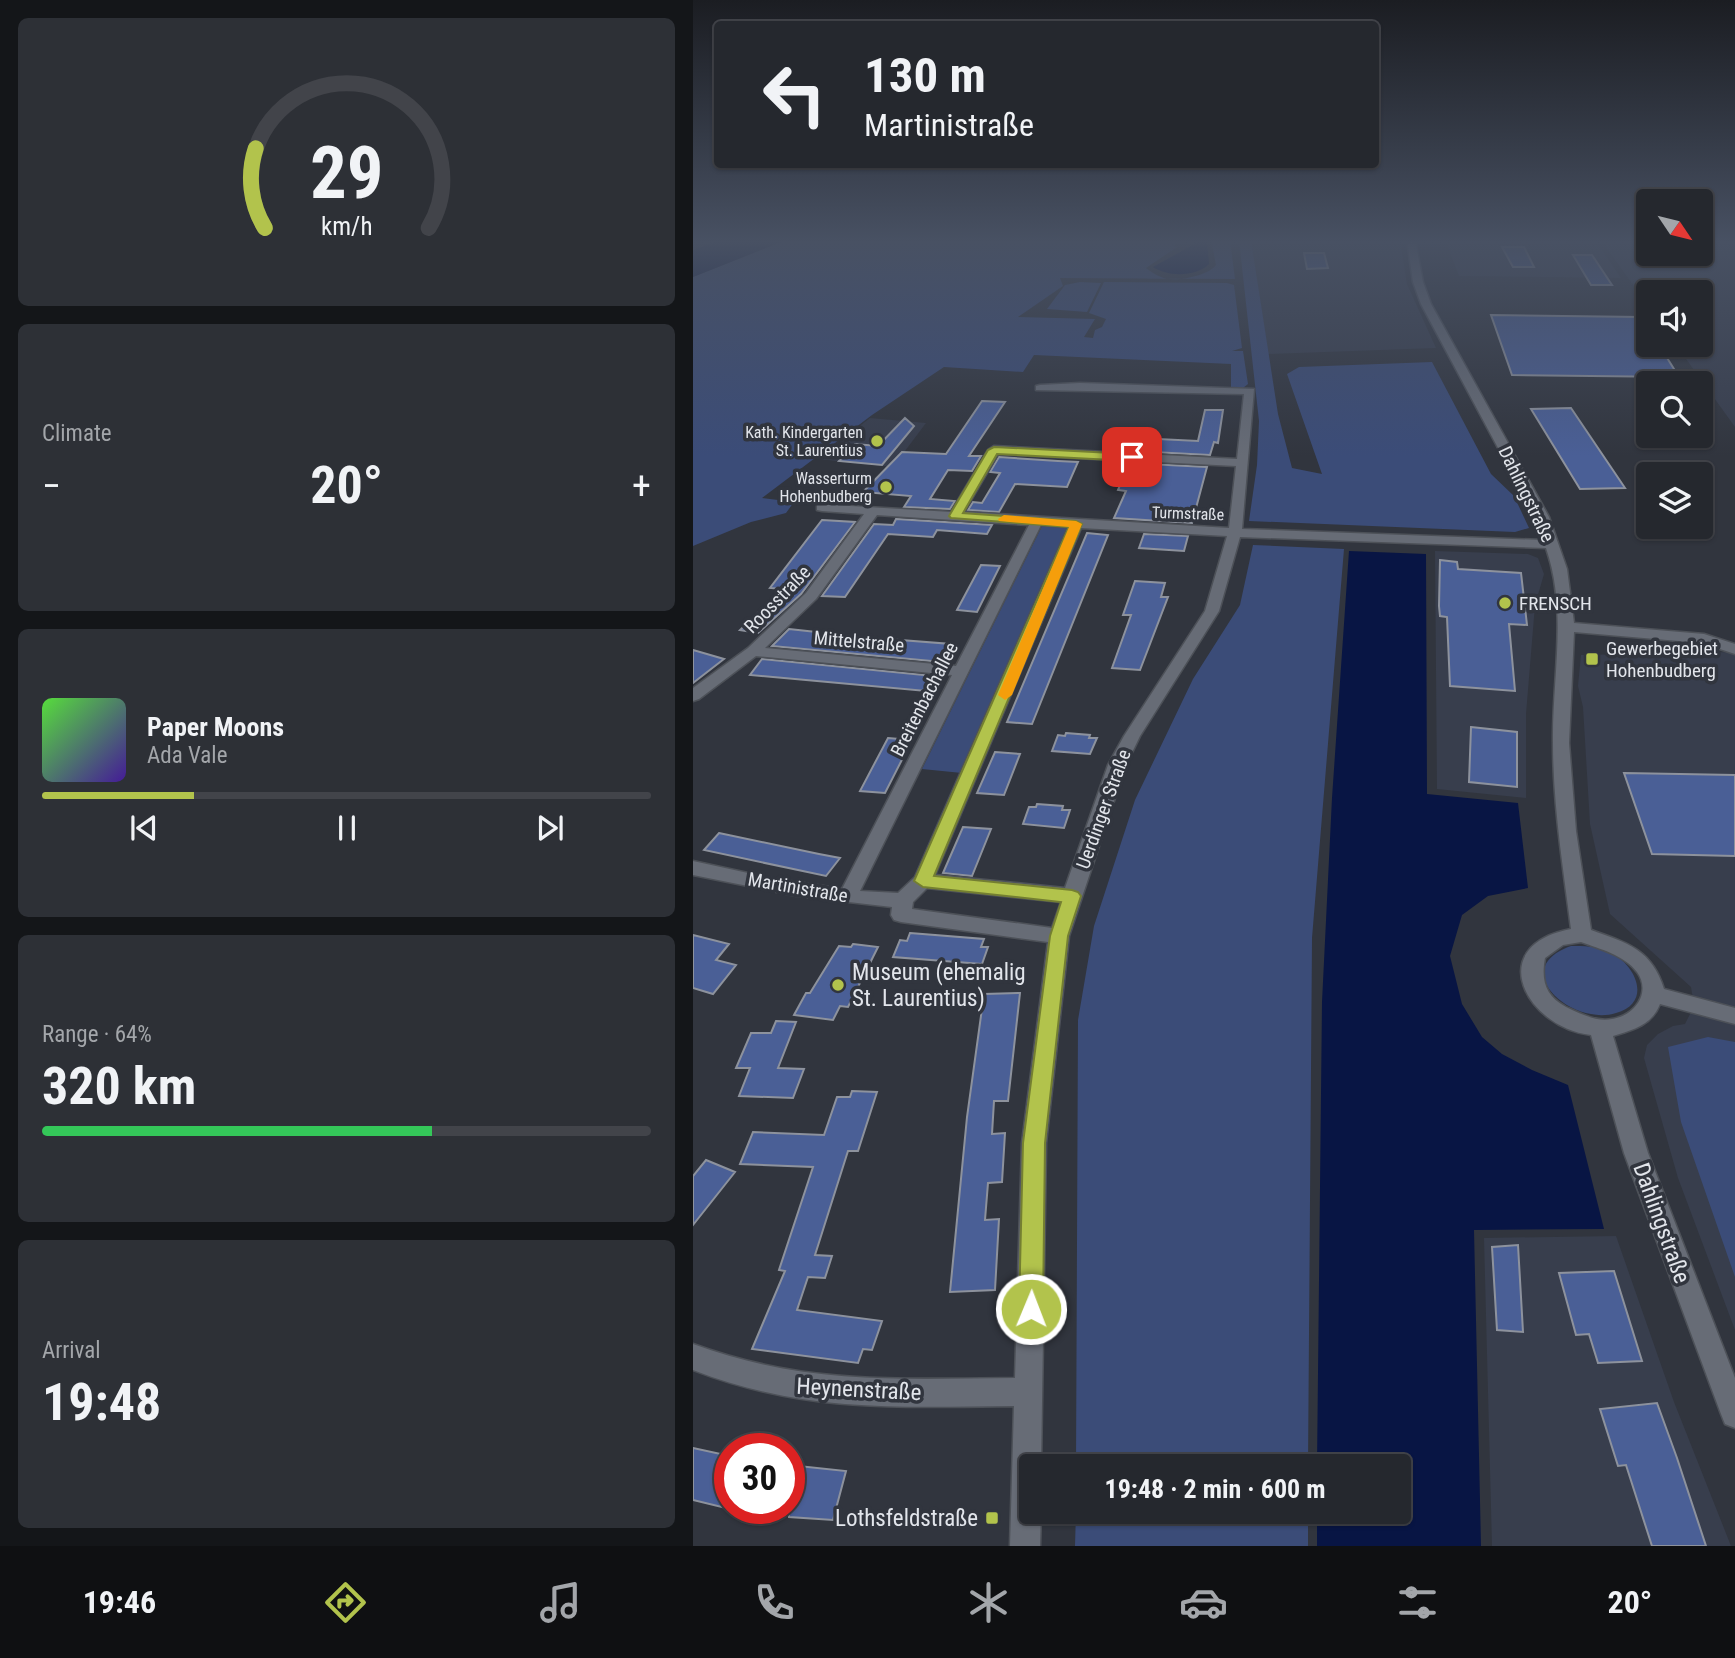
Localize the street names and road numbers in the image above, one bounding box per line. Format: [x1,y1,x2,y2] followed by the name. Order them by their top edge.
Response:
[1493,442,1560,546] street label: Dahlingstraße
[1151,503,1224,524] street label: Turmstraße
[739,561,815,638] street label: Roosstraße
[813,626,905,657] street label: Mittelstraße
[886,638,963,760] street label: Breitenbachallee
[1071,746,1136,872] street label: Uerdinger Straße
[746,867,850,908] street label: Martinistraße
[1627,1159,1696,1287] street label: Dahlingstraße
[796,1373,922,1406] street label: Heynenstraße

